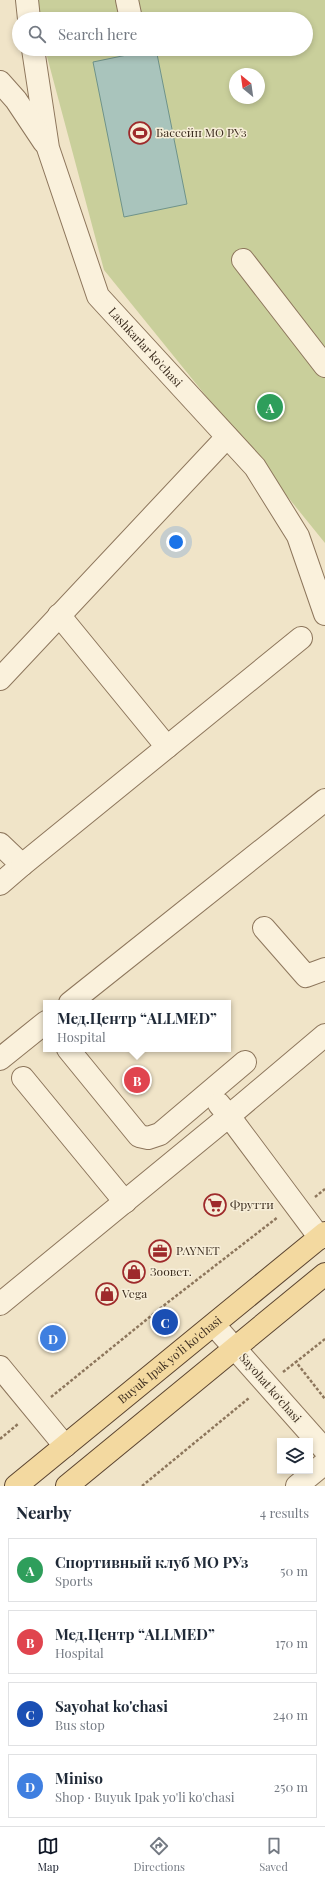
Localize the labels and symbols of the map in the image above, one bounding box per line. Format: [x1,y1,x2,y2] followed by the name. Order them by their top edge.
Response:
[229,68,265,104] north arrow
[127,120,153,146] sports icon: Бассейн МО РУз
[156,124,247,140] place label: Бассейн МО РУз
[105,303,187,390] street label: Lashkarlar ko'chasi
[257,392,283,422] pin: A
[166,532,186,552] your location
[124,1065,150,1095] pin: B
[202,1192,228,1218] supermarket icon: Фрутти
[230,1196,274,1212] place label: Фрутти
[147,1238,173,1264] office icon: PAYNET
[176,1242,220,1258] place label: PAYNET
[121,1259,147,1285] shop icon: Зоовет.
[150,1263,192,1279] place label: Зоовет.
[94,1281,120,1307] shop icon: Vega
[121,1285,147,1301] place label: Vega
[152,1307,178,1337] pin: C
[114,1312,225,1406] street label: Buyuk Ipak yo'li ko'chasi
[40,1323,66,1353] pin: D
[236,1349,306,1426] street label: Sayohat koʻchasi

